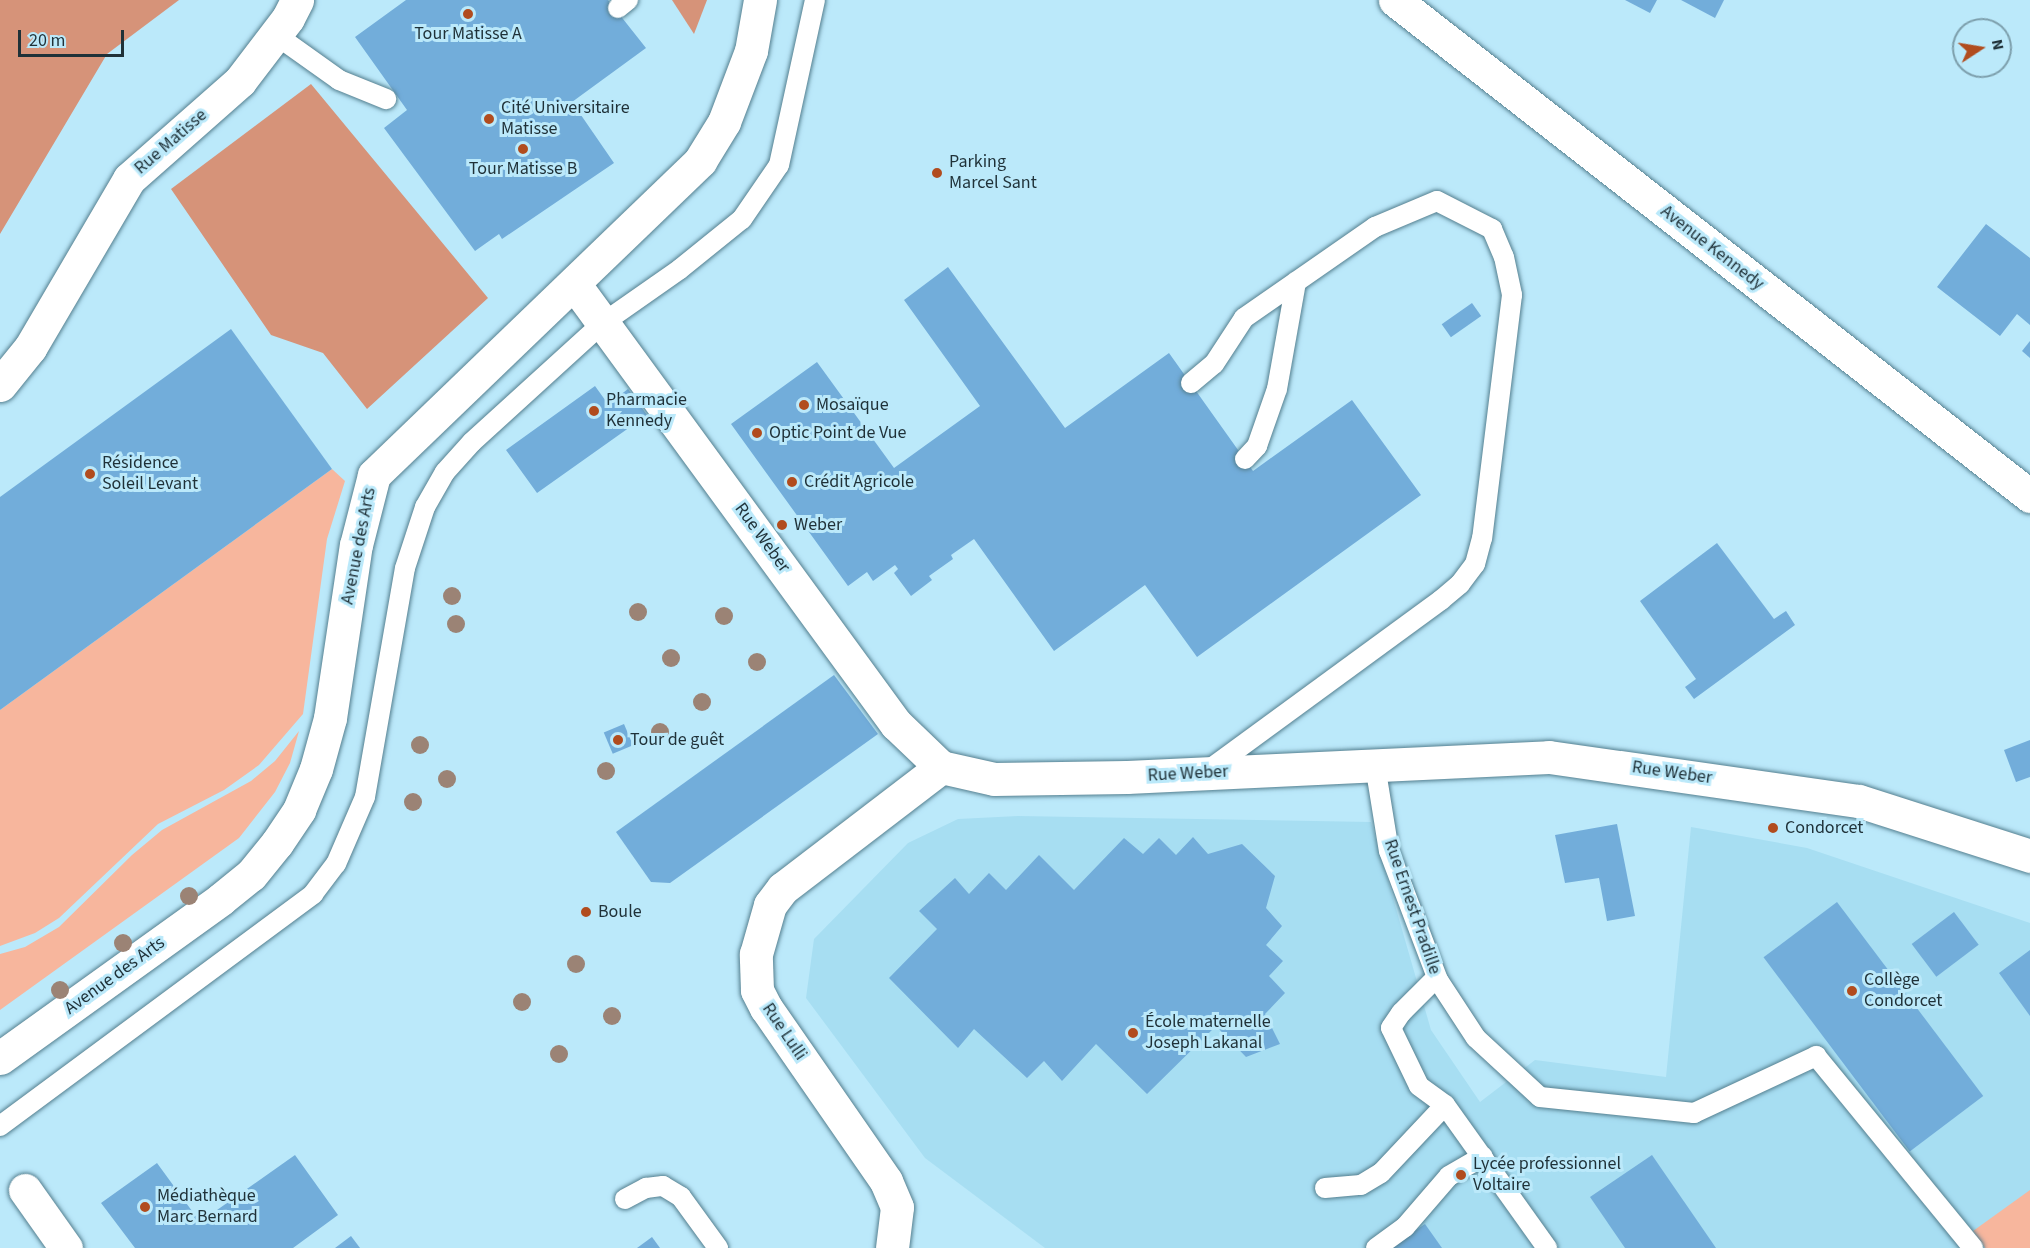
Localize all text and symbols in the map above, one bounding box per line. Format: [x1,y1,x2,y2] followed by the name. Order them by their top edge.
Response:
[461,7,475,21] marker: Tour Matisse A
[21,18,128,56] scale bar
[1952,18,2012,78] north arrow
[414,23,522,45] place label: Tour Matisse A
[29,28,65,53] text: 20 m
[1986,37,2010,52] text: N
[501,98,630,140] place label: Cité Universitaire Matisse
[130,105,212,179] street label: Rue Matisse
[482,112,496,126] marker: Cité Universitaire Matisse
[516,142,530,156] marker: Tour Matisse B
[949,152,1037,195] place label: Parking Marcel Sant
[469,158,577,180] place label: Tour Matisse B
[930,166,944,180] marker: Parking Marcel Sant
[1656,201,1768,295] street label: Avenue Kennedy
[606,390,687,432] place label: Pharmacie Kennedy
[816,394,889,416] place label: Mosaïque
[797,398,811,412] marker: Mosaïque
[587,404,601,418] marker: Pharmacie Kennedy
[769,422,906,444] place label: Optic Point de Vue
[750,426,764,440] marker: Optic Point de Vue
[102,453,198,496] place label: Résidence Soleil Levant
[83,467,97,481] marker: Résidence Soleil Levant
[804,471,914,493] place label: Crédit Agricole
[785,475,799,489] marker: Crédit Agricole
[337,486,381,606] street label: Avenue des Arts
[730,499,794,577] street label: Rue Weber
[794,514,842,536] place label: Weber
[775,518,789,532] marker: Weber
[630,729,724,751] place label: Tour de guêt
[611,733,625,747] marker: Tour de guêt
[1631,757,1713,789] street label: Rue Weber
[1147,761,1229,787] street label: Rue Weber
[1785,817,1863,839] place label: Condorcet
[1766,821,1780,835] marker: Condorcet
[1379,837,1445,977] street label: Rue Ernest Pradille
[598,901,642,923] place label: Boule
[579,905,593,919] marker: Boule
[61,932,169,1020] street label: Avenue des Arts
[1864,970,1942,1012] place label: Collège Condorcet
[1845,984,1859,998] marker: Collège Condorcet
[757,999,811,1065] street label: Rue Lulli
[1145,1012,1271,1054] place label: École maternelle Joseph Lakanal
[1126,1026,1140,1040] marker: École maternelle Joseph Lakanal
[1473,1154,1621,1196] place label: Lycée professionnel Voltaire
[1454,1168,1468,1182] marker: Lycée professionnel Voltaire
[157,1186,258,1228] place label: Médiathèque Marc Bernard
[138,1200,152,1214] marker: Médiathèque Marc Bernard

